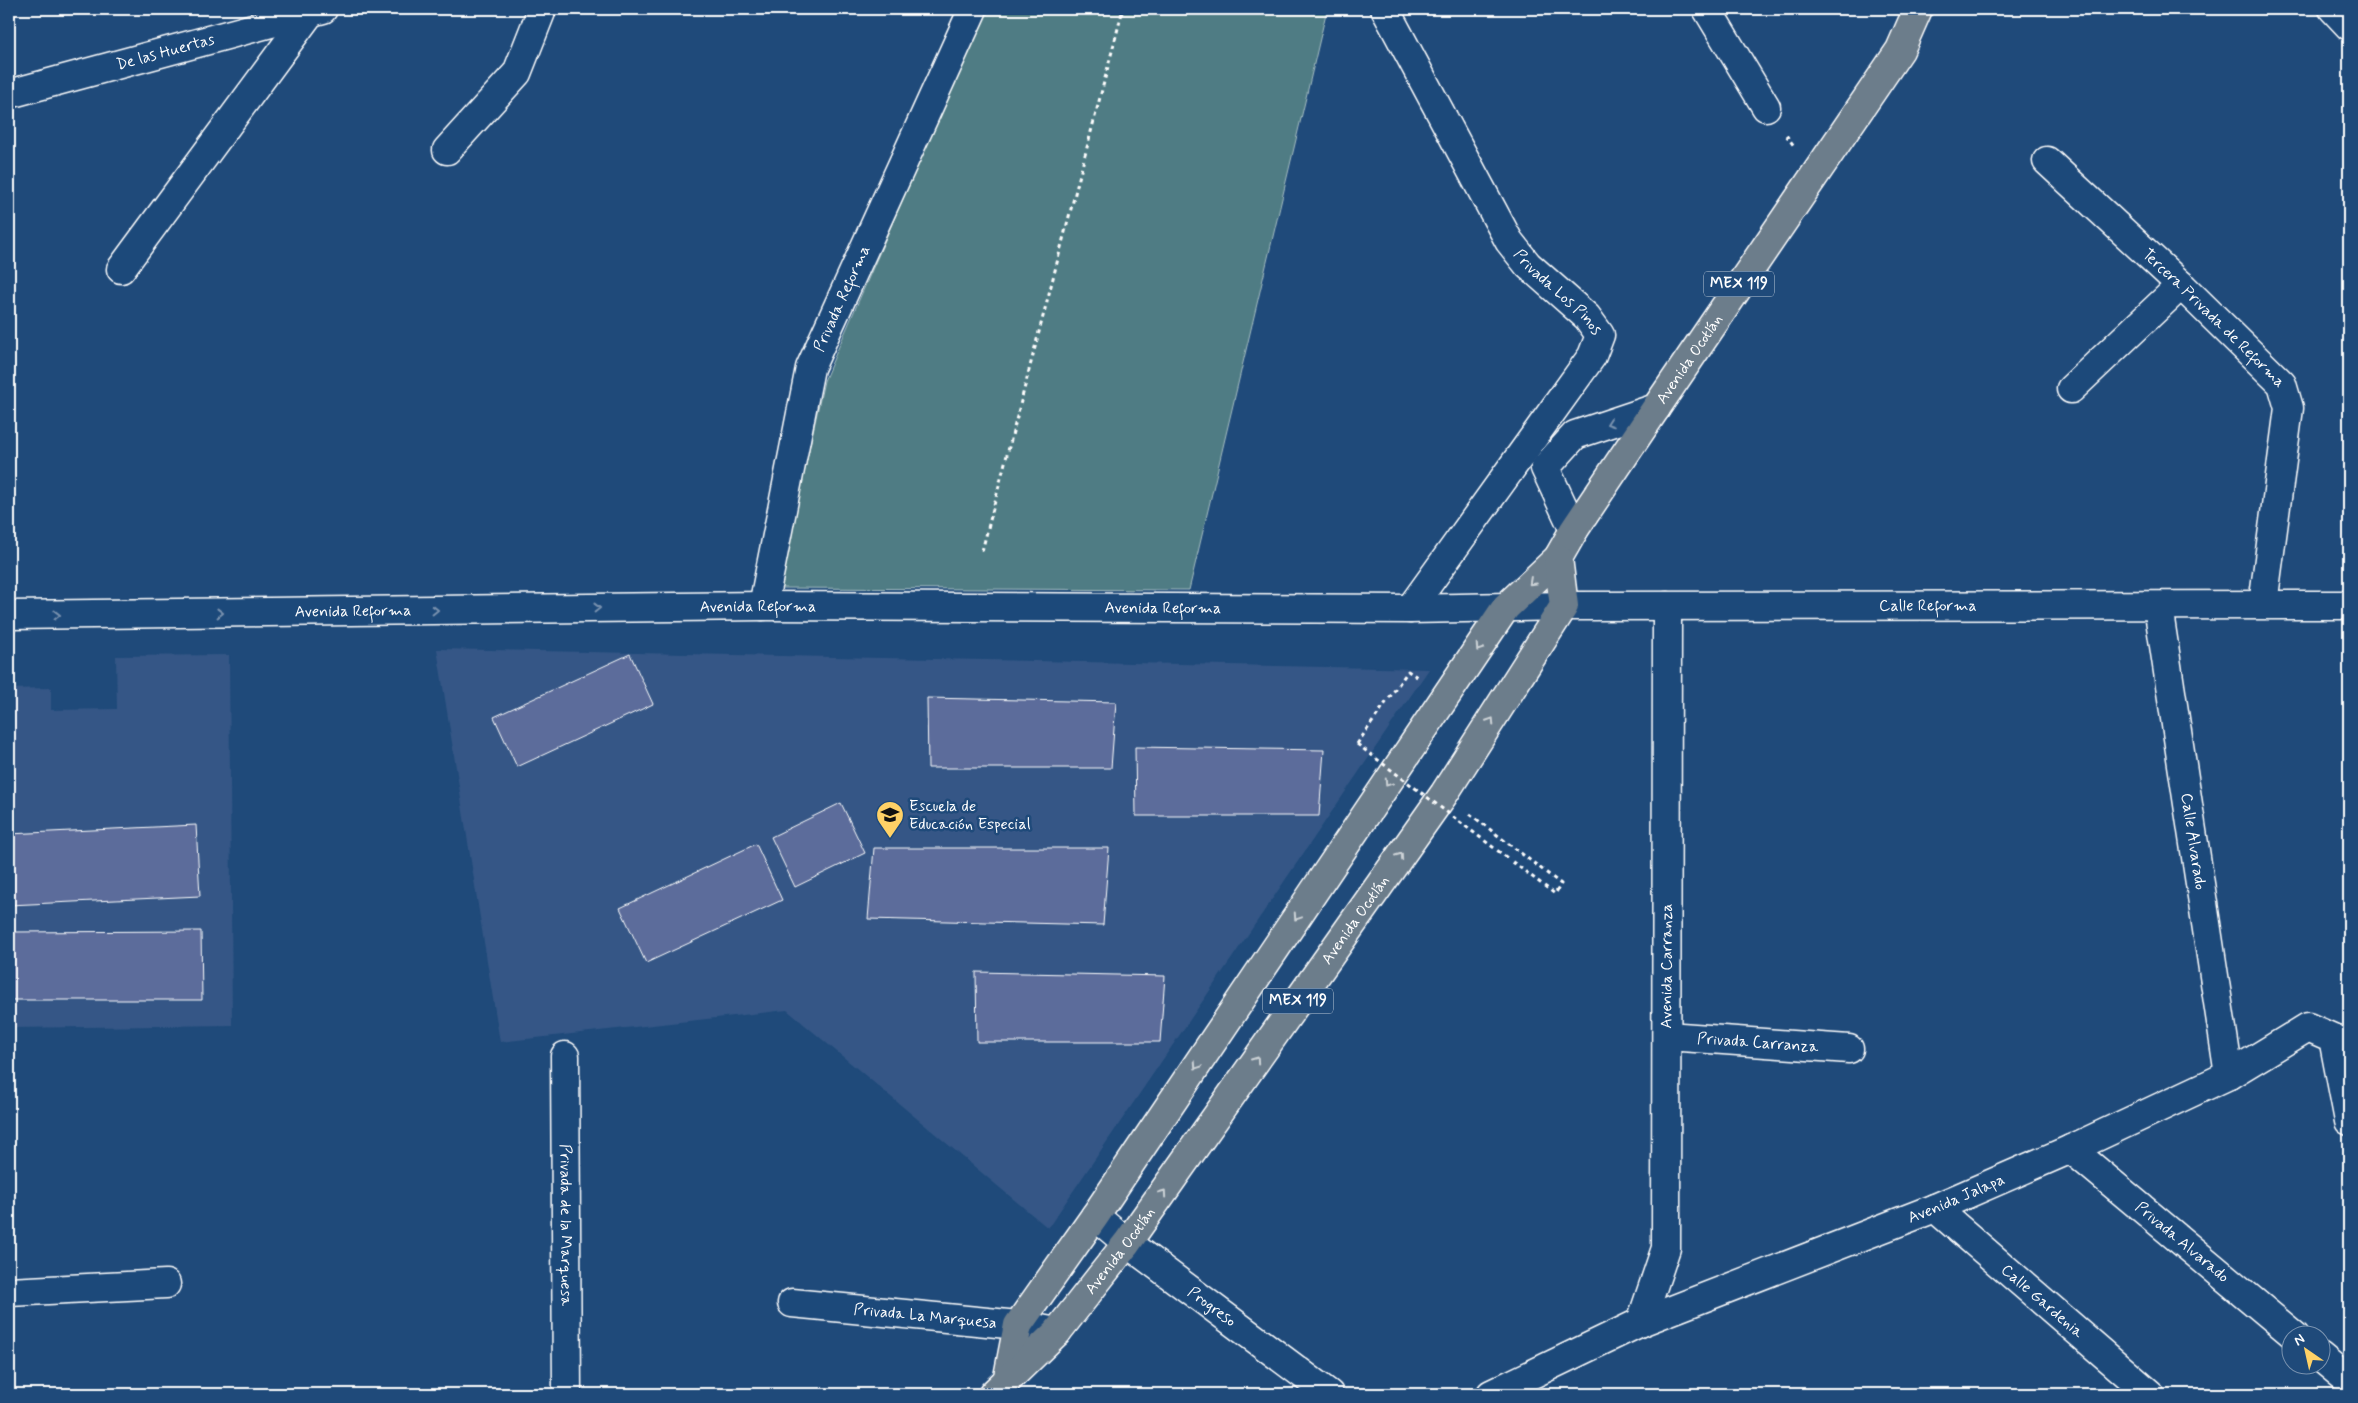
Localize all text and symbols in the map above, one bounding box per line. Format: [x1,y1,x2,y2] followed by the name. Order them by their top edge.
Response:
[114,28,217,75] street label: De las Huertas
[808,242,875,355] street label: Privada Reforma
[2138,244,2290,392] street label: Tercera Privada de Reforma
[1509,245,1607,339] street label: Privada Los Pinos
[1704,272,1774,296] road number: MEX 119
[1651,310,1727,408] street label: Avenida Ocotlán
[1606,418,1614,428] one-way arrow
[1529,576,1538,585] one-way arrow
[699,595,816,619] street label: Avenida Reforma
[1879,595,1977,618] street label: Calle Reforma
[1105,597,1221,620] street label: Avenida Reforma
[294,600,411,623] street label: Avenida Reforma
[594,603,602,613] one-way arrow
[432,605,439,615] one-way arrow
[216,608,224,618] one-way arrow
[54,610,62,620] one-way arrow
[1476,642,1485,651] one-way arrow
[1485,717,1494,726] one-way arrow
[1385,777,1395,786] one-way arrow
[2176,792,2211,891] street label: Calle Alvarado
[909,796,1031,835] place label: Escuela de Educación Especial
[875,800,905,839] school or university icon: Escuela de Educación Especial
[1395,853,1403,862] one-way arrow
[1316,871,1394,969] street label: Avenida Ocotlán
[1656,903,1677,1029] street label: Avenida Carranza
[1294,912,1304,921] one-way arrow
[1263,988,1333,1014] road number: MEX 119
[1696,1028,1820,1057] street label: Privada Carranza
[1250,1056,1259,1066] one-way arrow
[1193,1061,1203,1070] one-way arrow
[555,1144,577,1307] street label: Privada de la Marquesa
[1905,1169,2008,1228] street label: Avenida Jalapa
[1157,1189,1166,1199] one-way arrow
[2131,1197,2234,1287] street label: Privada Alvarado
[1080,1203,1160,1299] street label: Avenida Ocotlán
[1997,1259,2088,1343] street label: Calle Gardenia
[1183,1281,1241,1332] street label: Progreso
[853,1299,998,1333] street label: Privada La Marquesa
[2280,1326,2330,1376] north arrow
[2290,1330,2308,1350] text: N

